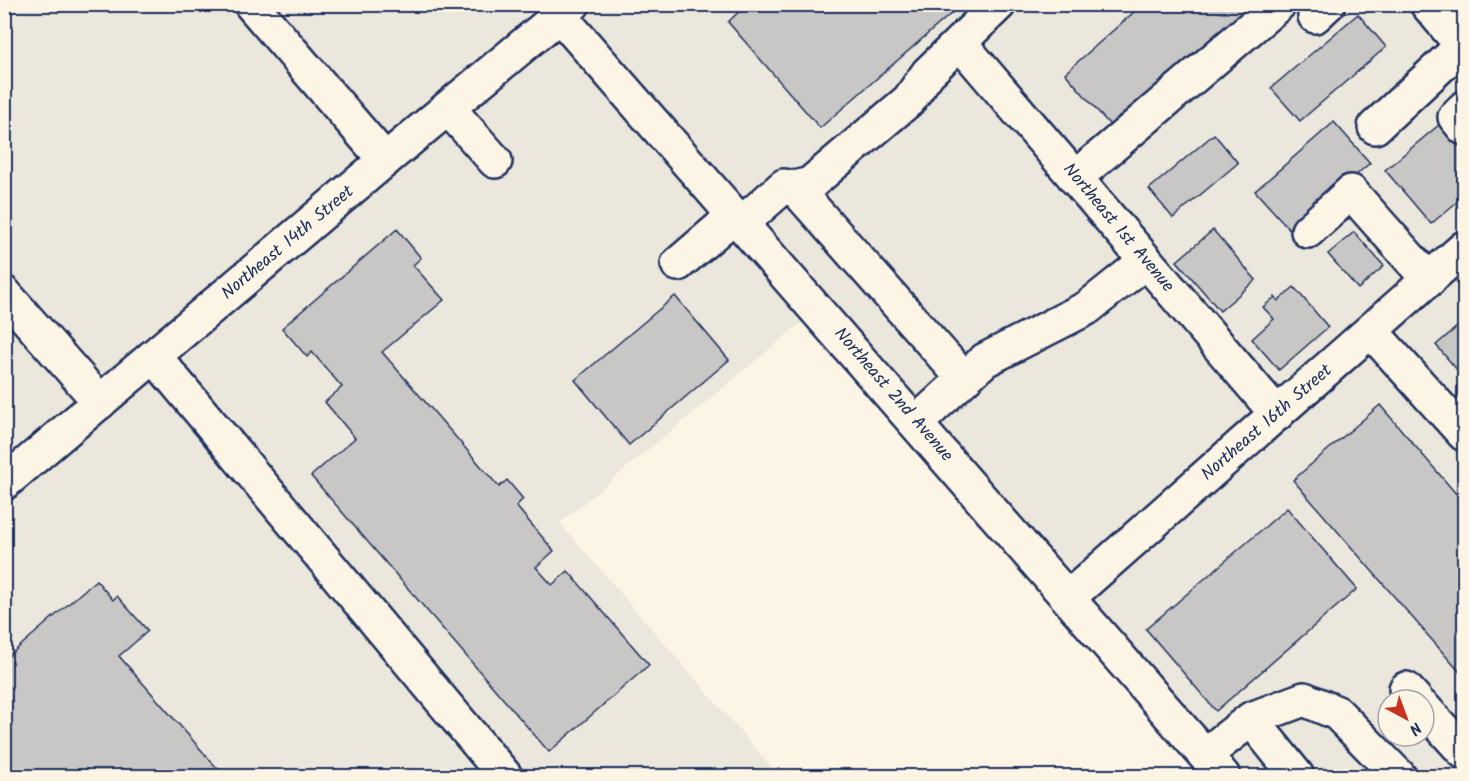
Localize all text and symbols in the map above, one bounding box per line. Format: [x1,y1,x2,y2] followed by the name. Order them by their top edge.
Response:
[1055,157,1181,299] street label: Northeast 1st Avenue
[215,178,362,308] street label: Northeast 14th Street
[826,321,960,469] street label: Northeast 2nd Avenue
[1195,357,1340,489] street label: Northeast 16th Street
[1376,688,1436,748] north arrow
[1403,715,1427,741] text: N

